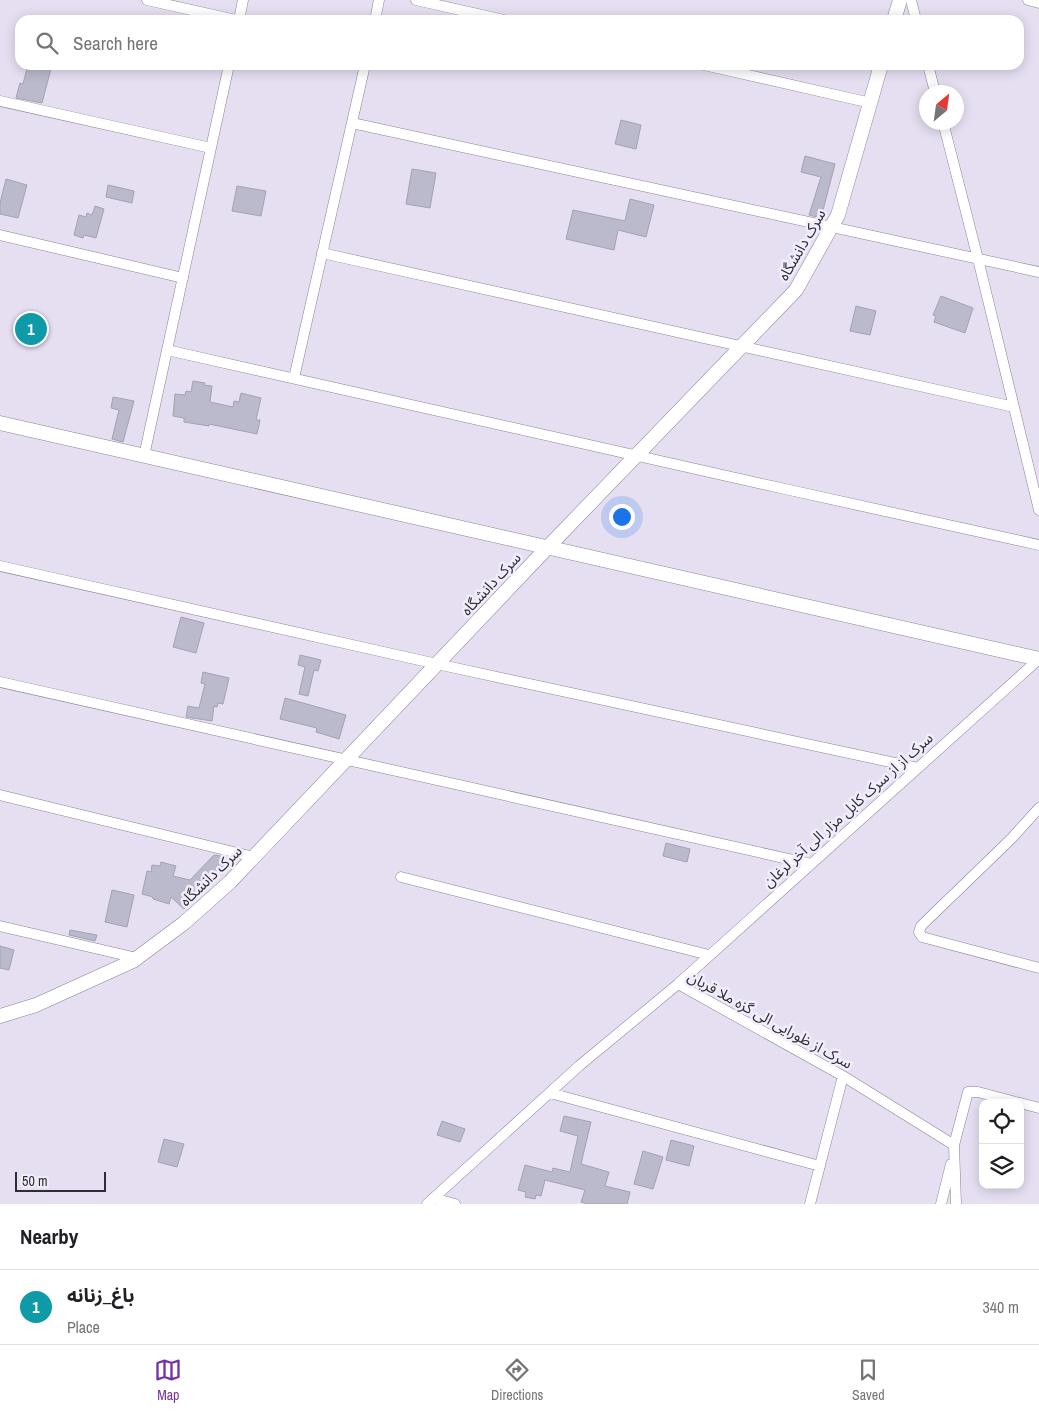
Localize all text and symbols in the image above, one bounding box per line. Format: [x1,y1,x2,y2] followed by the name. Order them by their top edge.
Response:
[15,15,1024,70] search box
[33,29,61,57] icon: search
[73,30,158,56] text: Search here
[919,85,964,130] north arrow
[773,205,831,284] street label: سرک دانشگاه
[15,310,47,348] pin: 1
[609,504,635,530] your location
[456,547,525,620] street label: سرک دانشگاه
[758,727,938,892] street label: سرک از از سرک کابل مزار الی آخر لرغان
[175,840,247,911] street label: سرک دانشگاه
[684,965,857,1074] street label: سرک از ظورایی الی گزه ملا قربان
[979,1099,1024,1189] map controls
[979,1099,1024,1144] button: locate
[979,1144,1024,1189] button: layers
[15,1169,106,1192] scale bar
[22,1172,48,1190] text: 50 m
[20,1222,78,1251] text: Nearby
[67,1282,134,1308] text: باغ_زنانه
[32,1296,40,1318] text: 1
[983,1296,1019,1318] text: 340 m
[67,1316,100,1338] text: Place
[154,1356,182,1404] tab: Map
[491,1356,543,1404] tab: Directions
[852,1356,885,1404] tab: Saved

